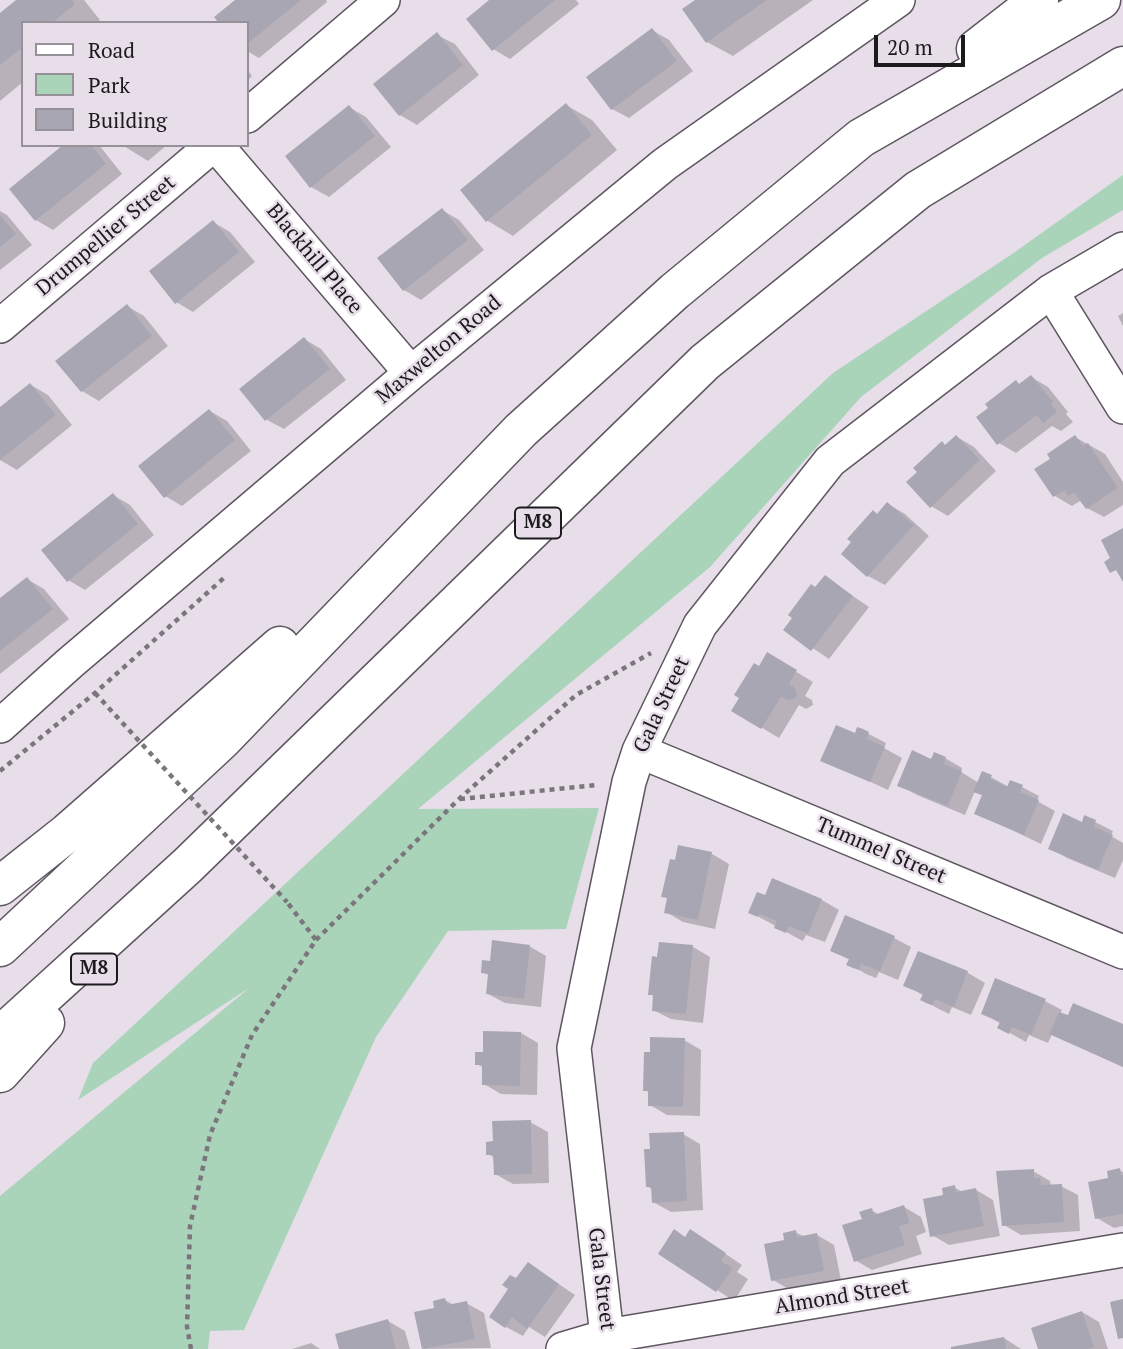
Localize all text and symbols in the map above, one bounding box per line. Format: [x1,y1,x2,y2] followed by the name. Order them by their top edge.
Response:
[21,21,248,147] legend
[878,21,969,65] scale bar
[887,33,933,61] text: 20 m
[88,36,135,64] text: Road
[88,71,130,99] text: Park
[88,106,167,134] text: Building
[31,170,181,302] street label: Drumpellier Street
[261,199,367,319] street label: Blackhill Place
[371,290,507,410] street label: Maxwelton Road
[515,508,561,538] road number: M8
[629,653,695,757] street label: Gala Street
[812,812,950,890] street label: Tummel Street
[71,953,117,984] road number: M8
[582,1226,620,1332] street label: Gala Street
[773,1274,911,1320] street label: Almond Street

